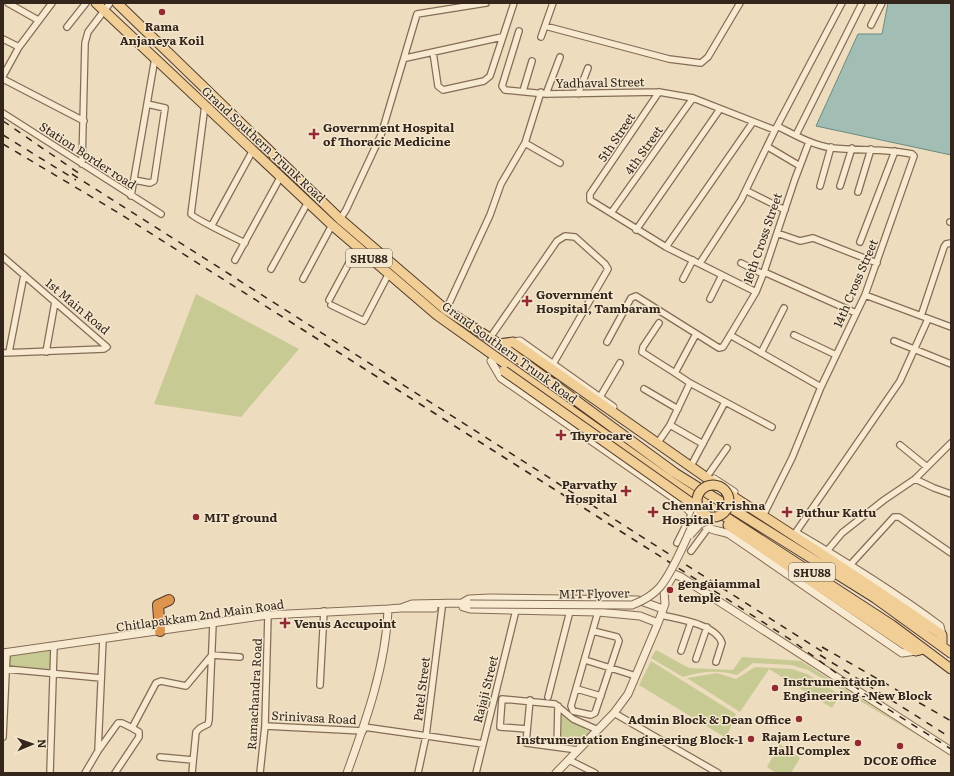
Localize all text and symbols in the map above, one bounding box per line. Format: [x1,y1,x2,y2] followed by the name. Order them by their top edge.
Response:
[157,7,167,17] marker: Rama Anjaneya Koil
[120,17,205,49] place label: Rama Anjaneya Koil
[555,72,645,92] street label: Yadhaval Street
[198,82,330,207] street label: Grand Southern Trunk Road
[593,109,639,165] street label: 5th Street
[36,117,140,193] street label: Station Border road
[323,118,455,150] place label: Government Hospital of Thoracic Medicine
[620,122,667,178] street label: 4th Street
[308,128,320,140] marker: Government Hospital of Thoracic Medicine
[738,190,786,286] street label: 16th Cross Street
[828,236,882,330] street label: 14th Cross Street
[346,249,392,267] road number: SHU88
[42,274,115,339] street label: 1st Main Road
[536,285,661,317] place label: Government Hospital, Tambaram
[521,295,533,307] marker: Government Hospital, Tambaram
[439,297,582,408] street label: Grand Southern Trunk Road
[570,426,633,444] place label: Thyrocare
[555,429,567,441] marker: Thyrocare
[562,475,618,507] place label: Parvathy Hospital
[620,485,632,497] marker: Parvathy Hospital
[662,496,765,528] place label: Chennai Krishna Hospital
[796,503,876,521] place label: Puthur Kattu
[647,506,659,518] marker: Chennai Krishna Hospital
[781,506,793,518] marker: Puthur Kattu
[204,508,278,526] place label: MIT ground
[191,512,201,522] marker: MIT ground
[789,563,835,581] road number: SHU88
[678,574,761,606] place label: gengaiammal temple
[558,583,630,603] street label: MIT Flyover
[665,585,675,595] marker: gengaiammal temple
[115,594,286,636] street label: Chitlapakkam 2nd Main Road
[294,614,397,632] place label: Venus Accupoint
[279,617,291,629] marker: Venus Accupoint
[242,637,266,750] street label: Ramachandra Road
[468,653,502,725] street label: Rajaji Street
[408,656,434,722] street label: Patel Street
[783,672,933,704] place label: Instrumentation Engineering - New Block
[770,683,780,693] marker: Instrumentation Engineering - New Block
[271,706,358,728] street label: Srinivasa Road
[628,710,791,728] place label: Admin Block & Dean Office
[794,714,804,724] marker: Admin Block & Dean Office
[12,724,52,764] north arrow
[762,727,851,759] place label: Rajam Lecture Hall Complex
[516,730,743,748] place label: Instrumentation Engineering Block-1
[746,734,756,744] marker: Instrumentation Engineering Block-1
[853,738,863,748] marker: Rajam Lecture Hall Complex
[35,739,51,749] text: N
[895,741,905,751] marker: DCOE Office
[863,751,937,769] place label: DCOE Office

